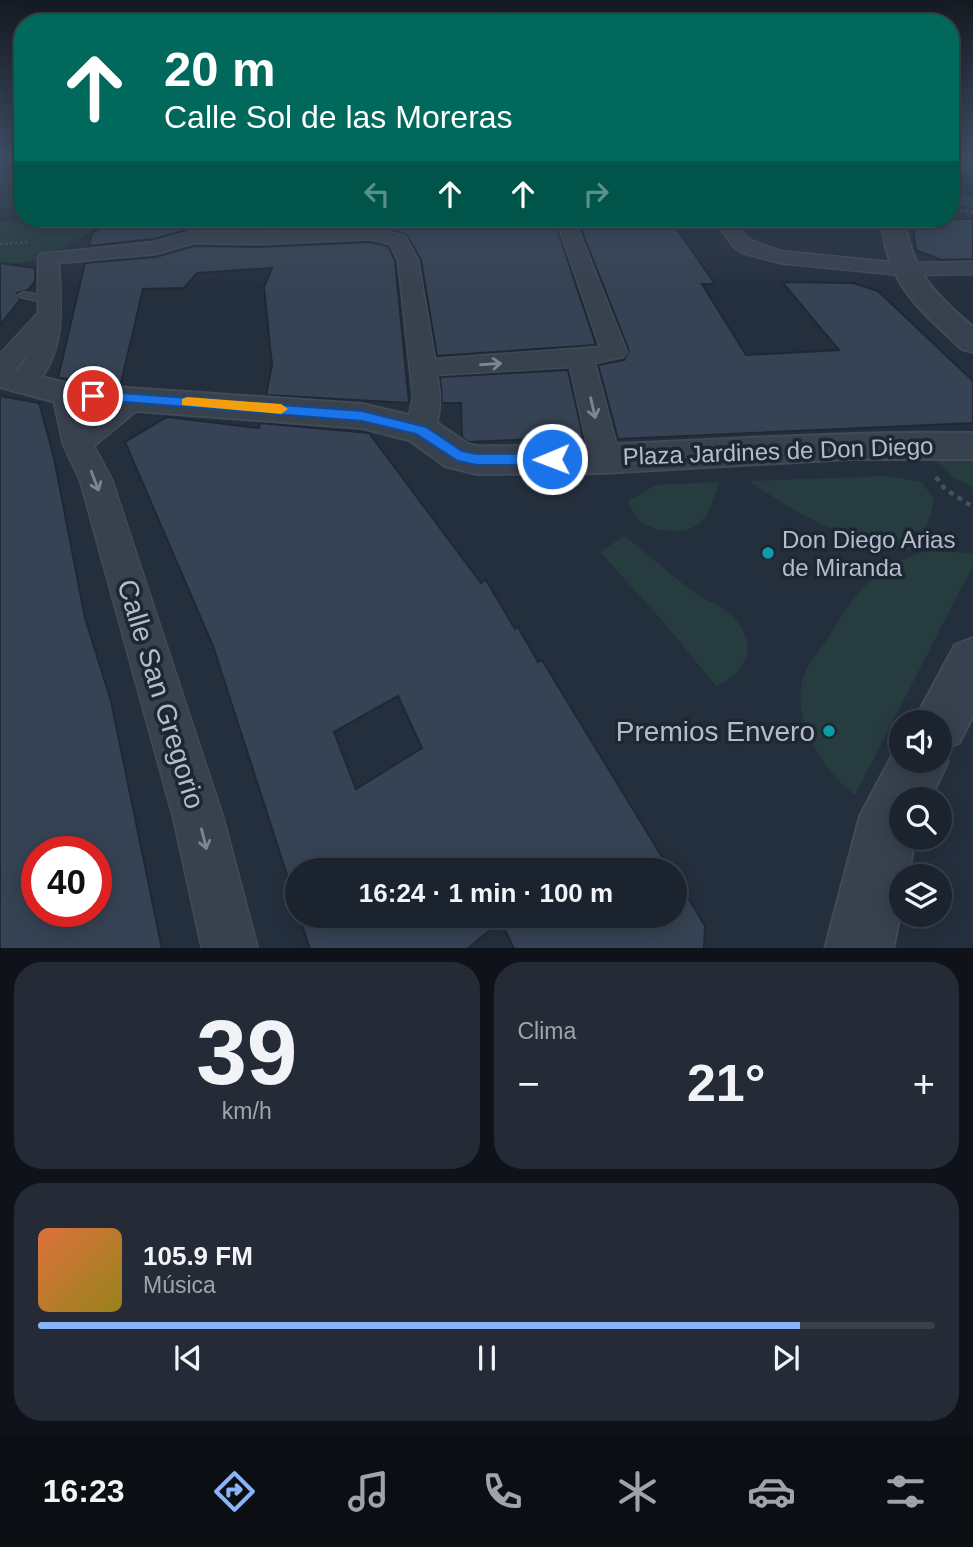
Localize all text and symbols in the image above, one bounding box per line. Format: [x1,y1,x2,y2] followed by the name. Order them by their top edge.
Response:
[49,42,140,133] icon: ahead
[164,42,276,96] text: 20 m
[164,99,513,135] text: Calle Sol de las Moreras
[358,175,396,213] icon: left
[431,175,469,213] icon: ahead
[504,175,542,213] icon: ahead
[577,175,615,213] icon: right
[480,357,502,370] one-way arrow
[63,366,123,426] pin
[74,377,112,415] icon: arrive
[587,396,600,419] one-way arrow
[515,422,589,496] position arrow
[622,432,934,470] street label: Plaza Jardines de Don Diego
[90,470,103,491] one-way arrow
[782,526,955,581] place label: Don Diego Arias de Miranda
[760,545,776,561] marker: Don Diego Arias de Miranda
[111,576,211,812] street label: Calle San Gregorio
[889,710,952,927] map controls
[889,710,952,773] button: sound
[616,716,815,747] place label: Premios Envero
[821,723,837,739] marker: Premios Envero
[889,787,952,850] button: search
[198,828,211,850] one-way arrow
[21,836,112,927] speed limit sign: 40
[889,864,952,927] button: layers
[359,878,613,908] text: 16:24 · 1 min · 100 m
[196,1002,297,1103] text: 39
[518,1018,576,1044] text: Clima
[687,1054,766,1112] text: 21°
[518,1063,540,1105] text: −
[913,1063,935,1105] text: +
[222,1098,272,1124] text: km/h
[143,1241,253,1271] text: 105.9 FM
[143,1272,216,1298] text: Música
[169,1339,207,1377] icon: previous
[468,1339,506,1377] icon: pause
[767,1339,805,1377] icon: next
[210,1467,259,1516] icon: directions
[344,1467,393,1516] icon: music
[478,1467,527,1516] icon: phone
[613,1467,662,1516] icon: climate
[747,1467,796,1516] icon: car
[881,1467,930,1516] icon: filters
[43,1473,124,1509] text: 16:23

